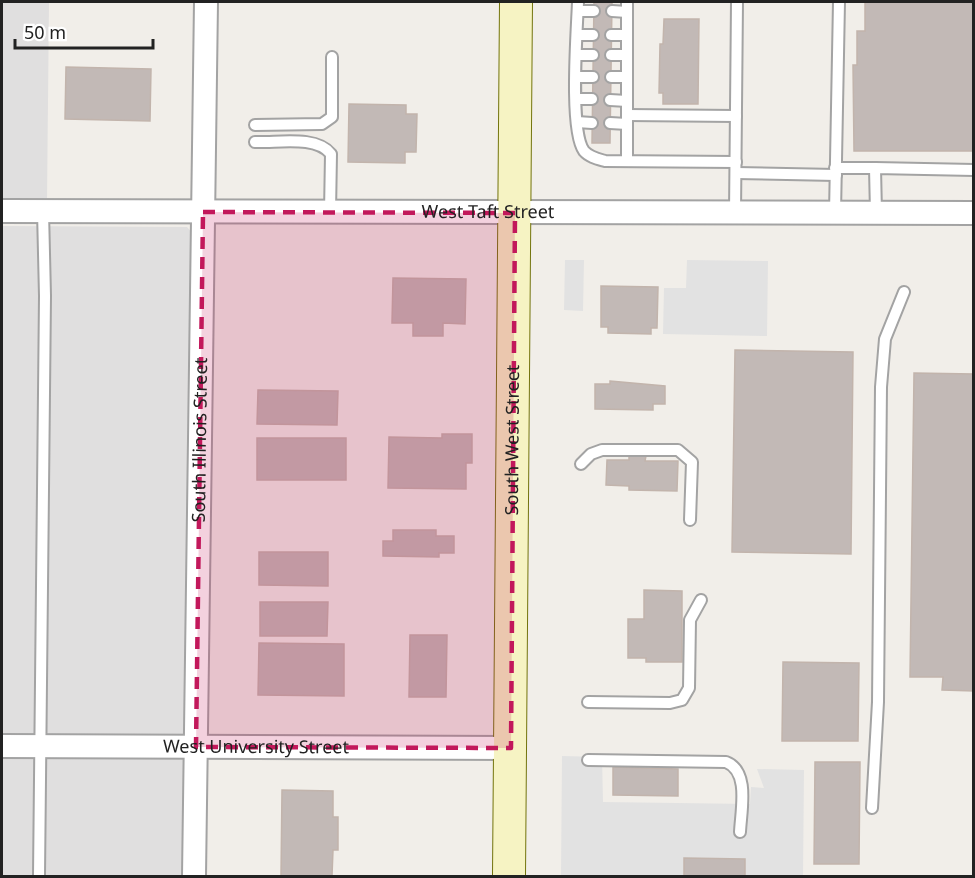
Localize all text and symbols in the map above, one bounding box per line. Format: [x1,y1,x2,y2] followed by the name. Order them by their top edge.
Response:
[15,12,153,50] scale bar
[24,20,66,44] text: 50 m
[422,199,555,223] street label: West Taft Street
[186,357,212,522] street label: South Illinois Street
[499,364,524,516] street label: South West Street
[163,734,350,758] street label: West University Street

